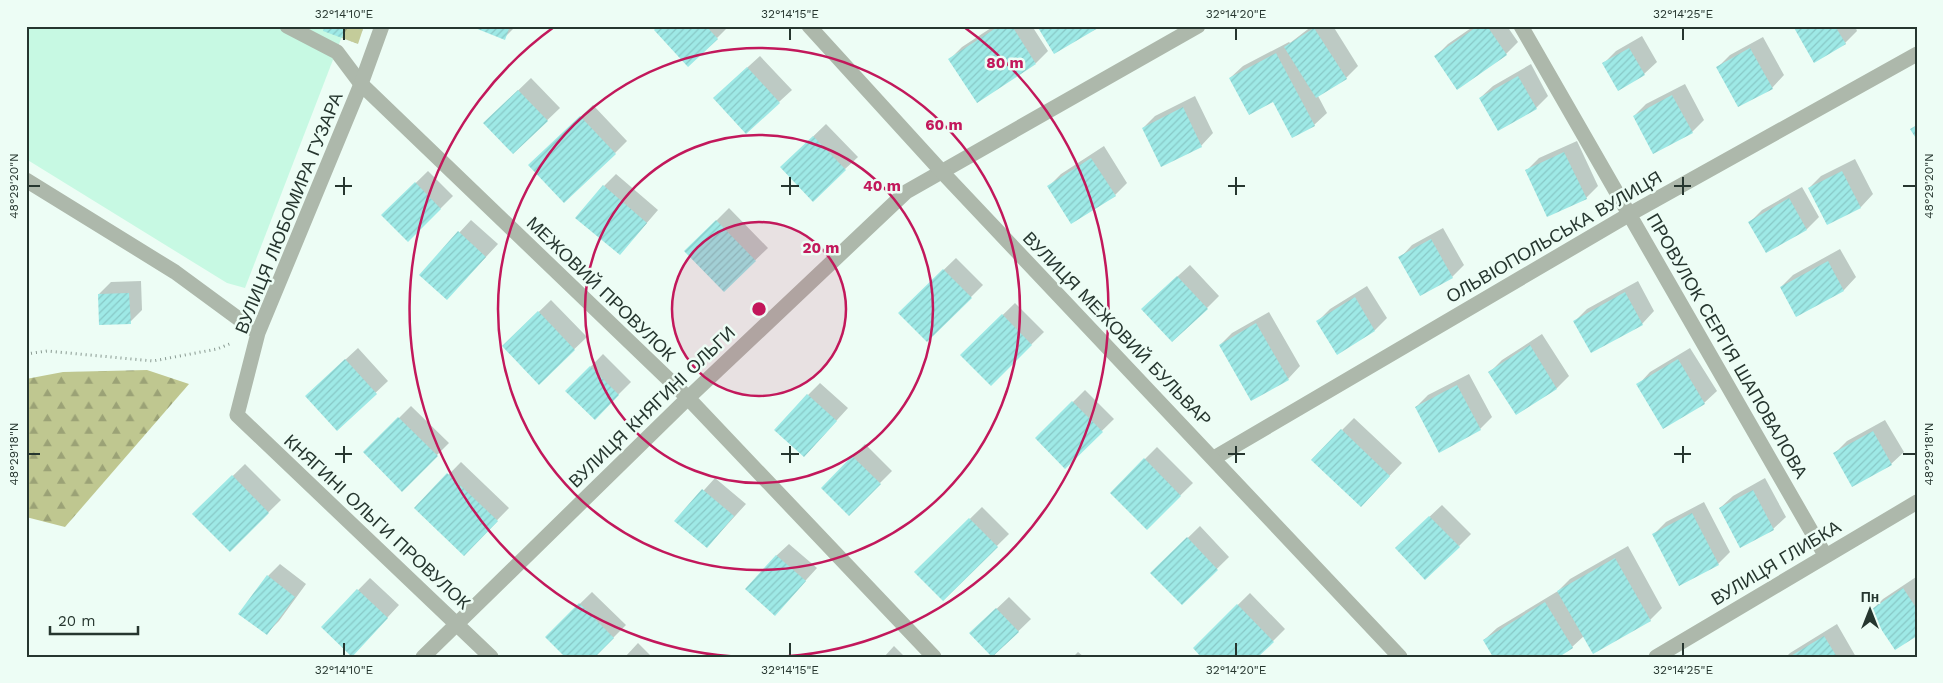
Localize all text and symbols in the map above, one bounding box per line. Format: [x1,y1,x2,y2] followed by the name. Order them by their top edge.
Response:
[315,7,374,21] text: 32°14'10"E
[761,7,819,21] text: 32°14'15"E
[1206,7,1267,21] text: 32°14'20"E
[1653,7,1713,21] text: 32°14'25"E
[986,54,1024,72] text: 80 m
[230,89,347,337] street label: ВУЛИЦЯ ЛЮБОМИРА ГУЗАРА
[925,116,963,134] text: 60 m
[7,153,21,219] text: 48°29'20"N
[1922,153,1936,219] text: 48°29'20"N
[1442,166,1665,307] street label: ОЛЬВІОПОЛЬСЬКА ВУЛИЦЯ
[863,177,901,195] text: 40 m
[1643,210,1812,482] street label: ПРОВУЛОК СЕРГІЯ ШАПОВАЛОВА
[523,212,680,365] street label: МЕЖОВИЙ ПРОВУЛОК
[1019,227,1216,430] street label: ВУЛИЦЯ МЕЖОВИЙ БУЛЬВАР
[802,239,840,257] text: 20 m
[750,300,768,318] centre of rings
[564,322,739,492] street label: ВУЛИЦЯ КНЯГИНІ ОЛЬГИ
[7,422,21,486] text: 48°29'18"N
[1922,422,1936,486] text: 48°29'18"N
[280,430,475,614] street label: КНЯГИНІ ОЛЬГИ ПРОВУЛОК
[1707,516,1844,609] street label: ВУЛИЦЯ ГЛИБКА
[1846,586,1896,636] north arrow
[1861,589,1879,605] text: Пн
[50,603,138,635] scale bar
[58,612,96,630] text: 20 m
[315,663,374,677] text: 32°14'10"E
[761,663,819,677] text: 32°14'15"E
[1206,663,1267,677] text: 32°14'20"E
[1653,663,1713,677] text: 32°14'25"E

